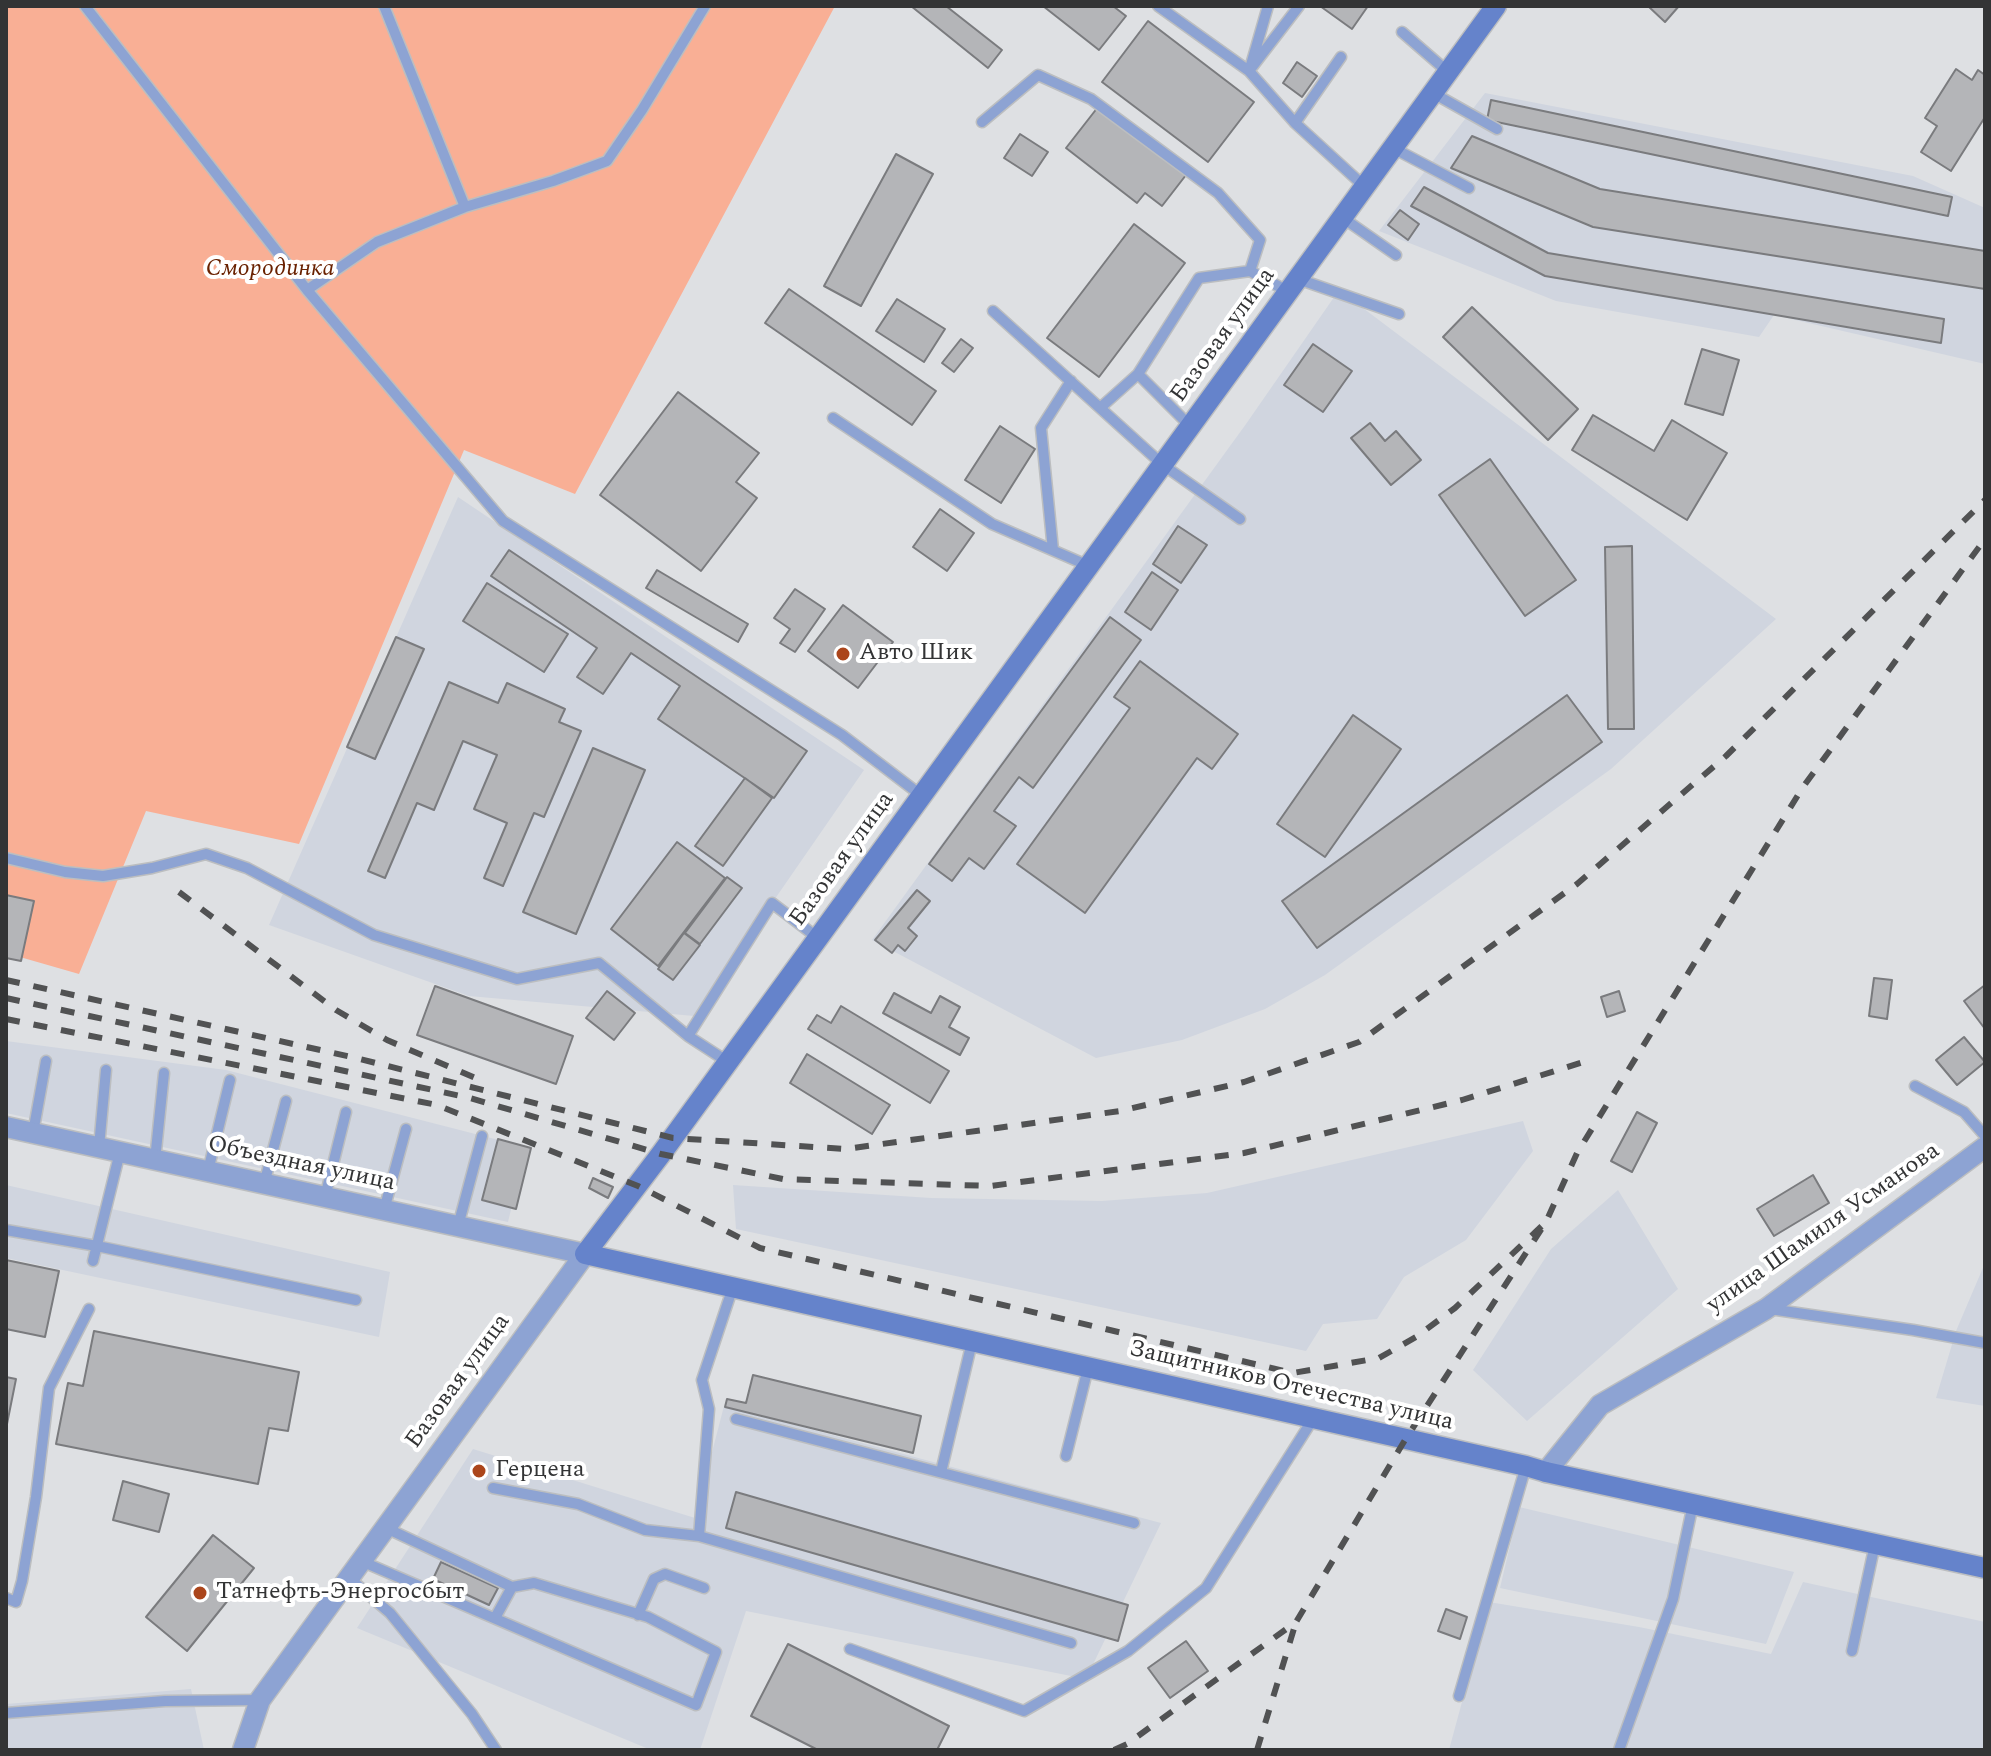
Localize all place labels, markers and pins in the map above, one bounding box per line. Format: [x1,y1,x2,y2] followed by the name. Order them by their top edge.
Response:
[859,640,973,668] place label: Авто Шик
[834,645,852,663] marker: Авто Шик
[495,1457,585,1485] place label: Герцена
[470,1462,488,1480] marker: Герцена
[216,1579,464,1607] place label: Татнефть-Энергосбыт
[191,1584,209,1602] marker: Татнефть-Энергосбыт

